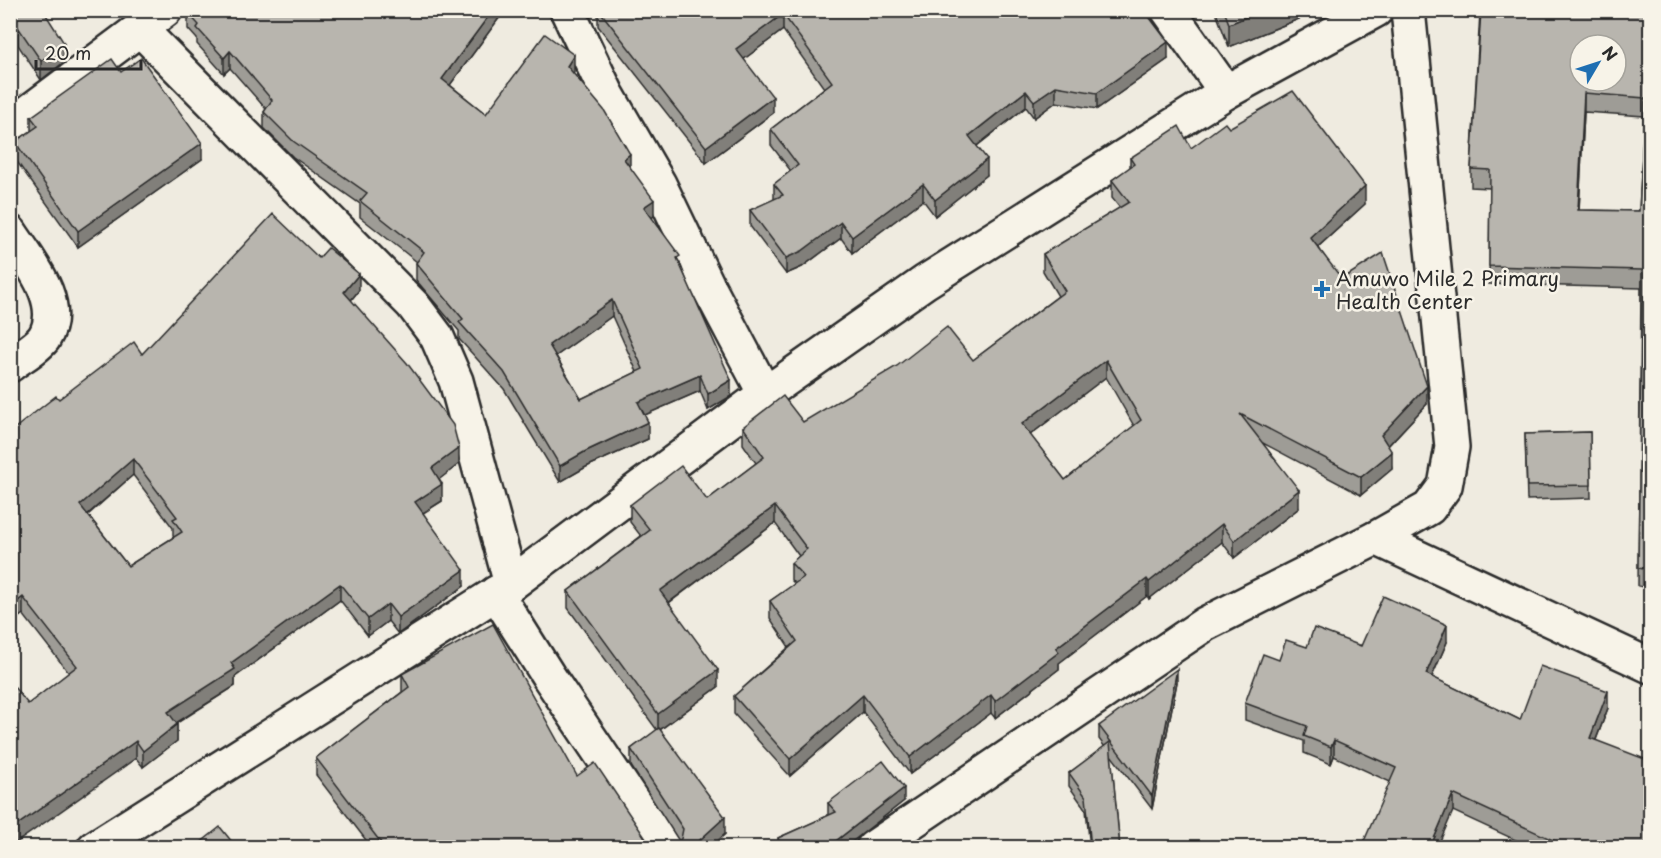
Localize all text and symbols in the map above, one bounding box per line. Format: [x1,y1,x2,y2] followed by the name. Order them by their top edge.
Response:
[36,33,141,71] scale bar
[1568,33,1628,93] north arrow
[45,39,91,66] text: 20 m
[1597,40,1624,65] text: N
[1336,263,1559,316] place label: Amuwo Mile 2 Primary Health Center
[1313,280,1331,298] marker: Amuwo Mile 2 Primary Health Center

